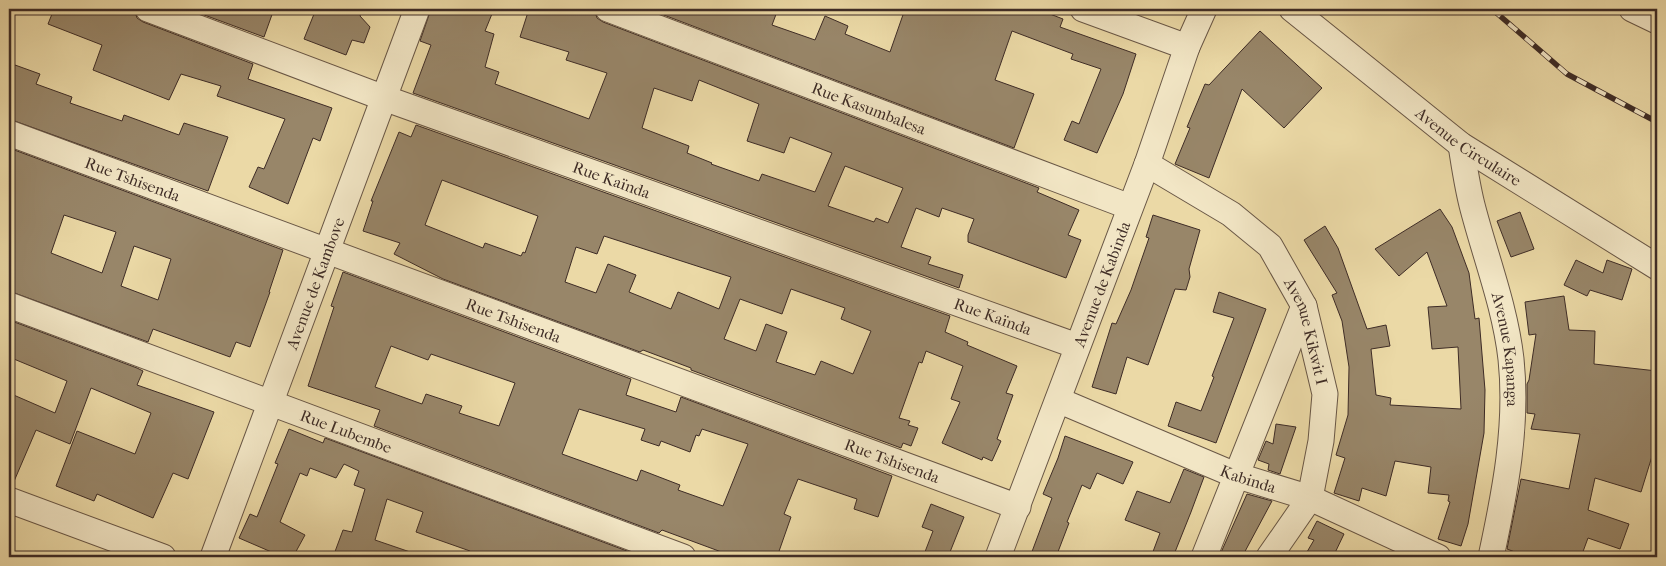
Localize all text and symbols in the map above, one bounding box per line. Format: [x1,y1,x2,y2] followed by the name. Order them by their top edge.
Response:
[809,78,929,139] street label: Rue Kasumbalesa
[1411,103,1525,190] street label: Avenue Circulaire
[82,153,183,206] street label: Rue Tshisenda
[570,157,653,203] street label: Rue Kaïnda
[282,215,349,353] street label: Avenue de Kambove
[1069,218,1135,351] street label: Avenue de Kabinda
[1280,274,1331,387] street label: Avenue Kikwit I
[1487,289,1522,407] street label: Avenue Kapanga
[463,294,564,347] street label: Rue Tshisenda
[951,294,1035,339] street label: Rue Kaïnda
[298,406,394,457] street label: Rue Lubembe
[842,435,943,487] street label: Rue Tshisenda
[1217,461,1279,497] street label: Kabinda

